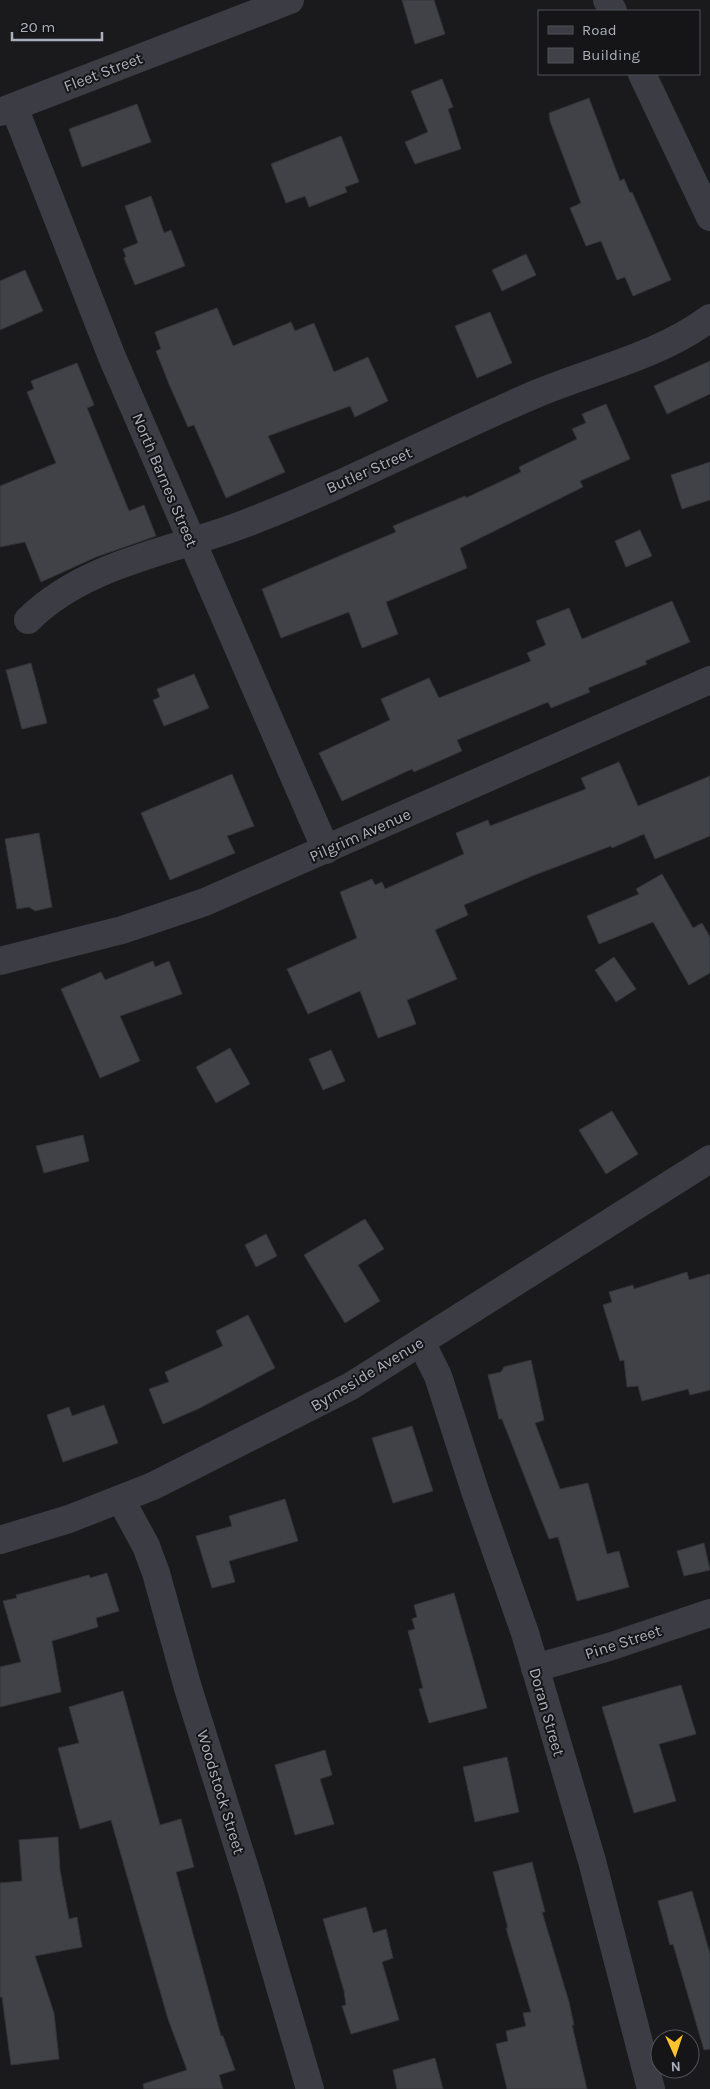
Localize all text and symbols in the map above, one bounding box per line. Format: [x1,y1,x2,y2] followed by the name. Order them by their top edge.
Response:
[12,10,102,42] scale bar
[538,10,700,75] legend
[20,18,55,36] text: 20 m
[582,21,617,39] text: Road
[582,46,640,64] text: Building
[61,48,145,96] street label: Fleet Street
[128,410,202,550] street label: North Barnes Street
[323,443,415,497] street label: Butler Street
[306,804,414,866] street label: Pilgrim Avenue
[307,1333,427,1415] street label: Byrneside Avenue
[582,1621,664,1663] street label: Pine Street
[525,1666,569,1758] street label: Doran Street
[193,1728,249,1856] street label: Woodstock Street
[650,2029,700,2079] north arrow
[670,2058,681,2075] text: N

